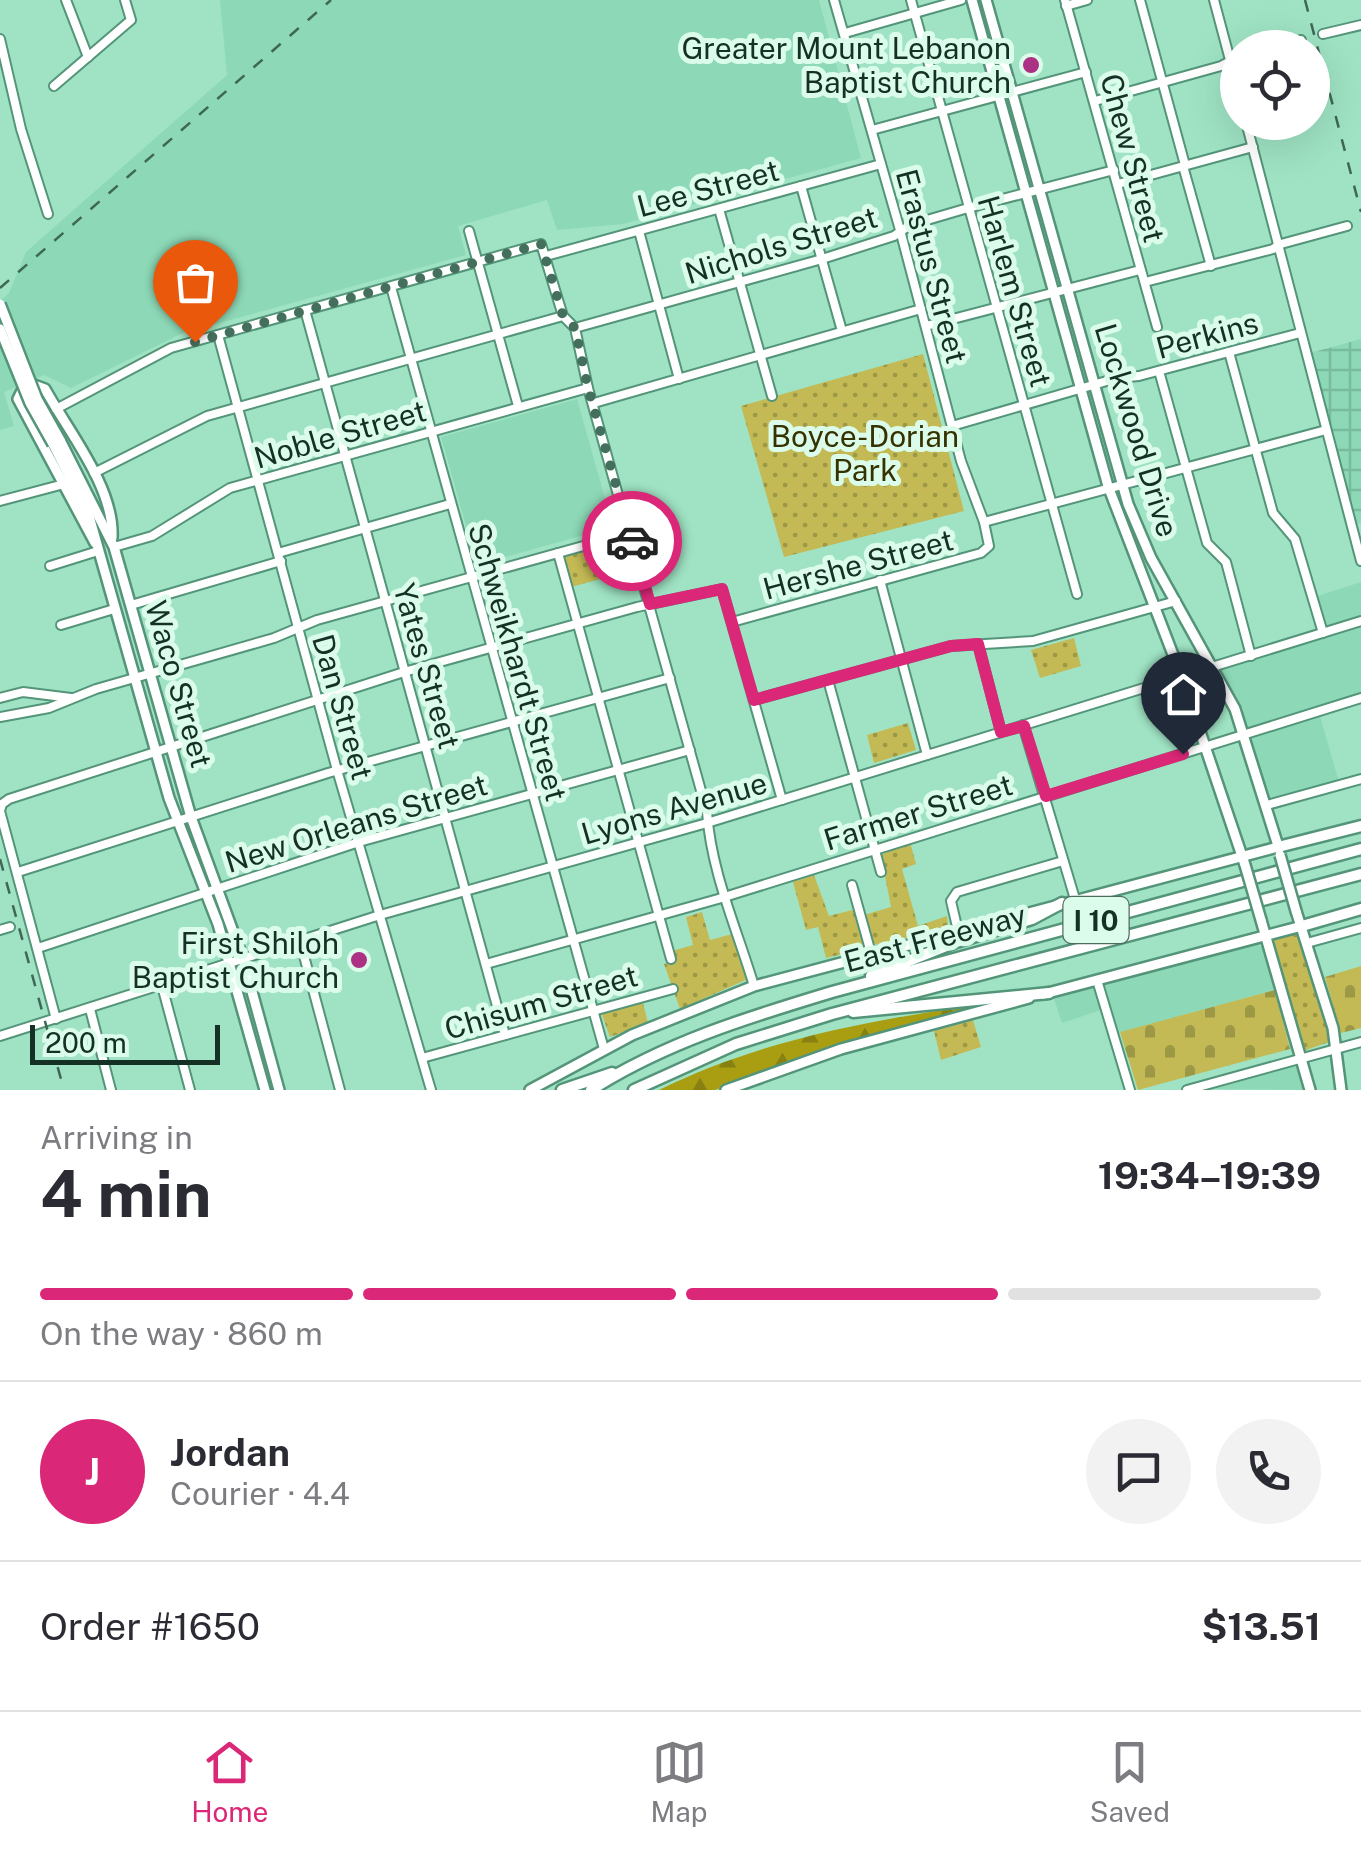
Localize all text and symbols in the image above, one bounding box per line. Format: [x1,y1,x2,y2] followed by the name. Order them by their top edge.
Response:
[681,30,1011,100] place label: Greater Mount Lebanon Baptist Church
[1220,30,1330,140] map controls
[1220,30,1330,140] button: locate
[1020,54,1042,76] marker: Greater Mount Lebanon Baptist Church
[1093,70,1173,246] street label: Chew Street
[633,152,783,224] street label: Lee Street
[889,165,975,367] street label: Erastus Street
[970,191,1060,391] street label: Harlem Street
[681,199,881,291] street label: Nichols Street
[153,240,238,343] pin
[168,255,223,310] icon: bag
[1152,304,1262,366] street label: Perkins
[1087,319,1187,541] street label: Lockwood Drive
[250,392,430,476] street label: Noble Street
[771,418,959,488] park label: Boyce-Dorian Park
[582,491,682,591] courier
[605,514,660,569] icon: car
[461,519,575,805] street label: Schweikhardt Street
[759,521,957,607] street label: Hershe Street
[386,579,468,753] street label: Yates Street
[138,596,220,772] street label: Waco Street
[305,630,381,784] street label: Dan Street
[1141,652,1226,755] pin
[1156,667,1211,722] icon: home
[577,764,771,852] street label: Lyons Avenue
[221,766,491,880] street label: New Orleans Street
[819,766,1017,858] street label: Farmer Street
[840,896,1030,980] street label: East Freeway
[1064,897,1128,943] road number: I 10
[132,925,339,995] place label: First Shiloh Baptist Church
[348,949,370,971] marker: First Shiloh Baptist Church
[440,957,642,1047] street label: Chisum Street
[30,1020,220,1064] scale bar
[45,1026,127,1059] text: 200 m
[40,1119,193,1156] text: Arriving in
[1098,1153,1321,1198] text: 19:34–19:39
[40,1155,212,1232] text: 4 min
[40,1315,323,1352] text: On the way · 860 m
[1086,1419,1191,1524] button: chat
[1216,1419,1321,1524] button: phone
[170,1430,290,1475] text: Jordan
[85,1449,100,1494] text: J
[170,1475,350,1512] text: Courier · 4.4
[40,1604,260,1649] text: Order #1650
[1201,1604,1321,1649] text: $13.51
[191,1735,268,1828] tab: Home
[651,1735,707,1828] tab: Map
[1090,1735,1170,1828] tab: Saved

